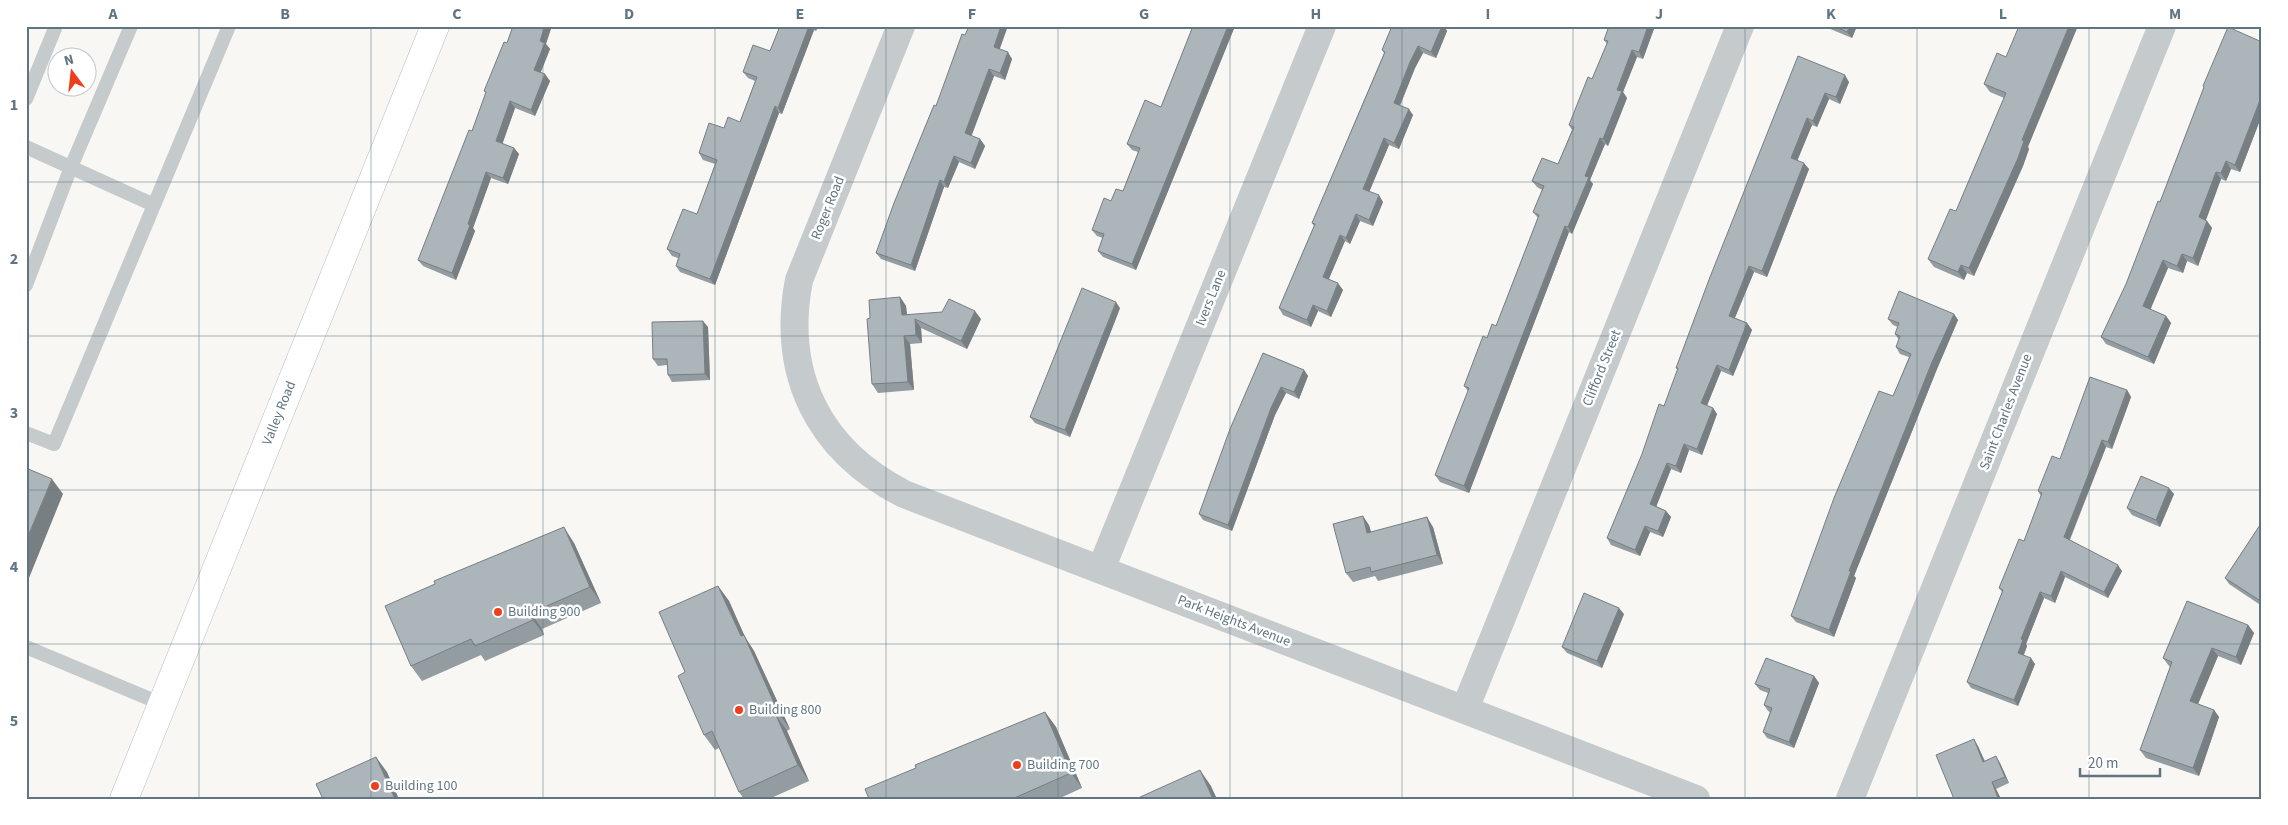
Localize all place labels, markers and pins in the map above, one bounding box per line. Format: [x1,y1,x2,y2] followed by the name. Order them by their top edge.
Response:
[508,602,581,622] place label: Building 900
[492,606,504,618] marker: Building 900
[749,700,822,720] place label: Building 800
[733,704,745,716] marker: Building 800
[1027,755,1100,775] place label: Building 700
[1011,759,1023,771] marker: Building 700
[385,776,458,796] place label: Building 100
[369,780,381,792] marker: Building 100

